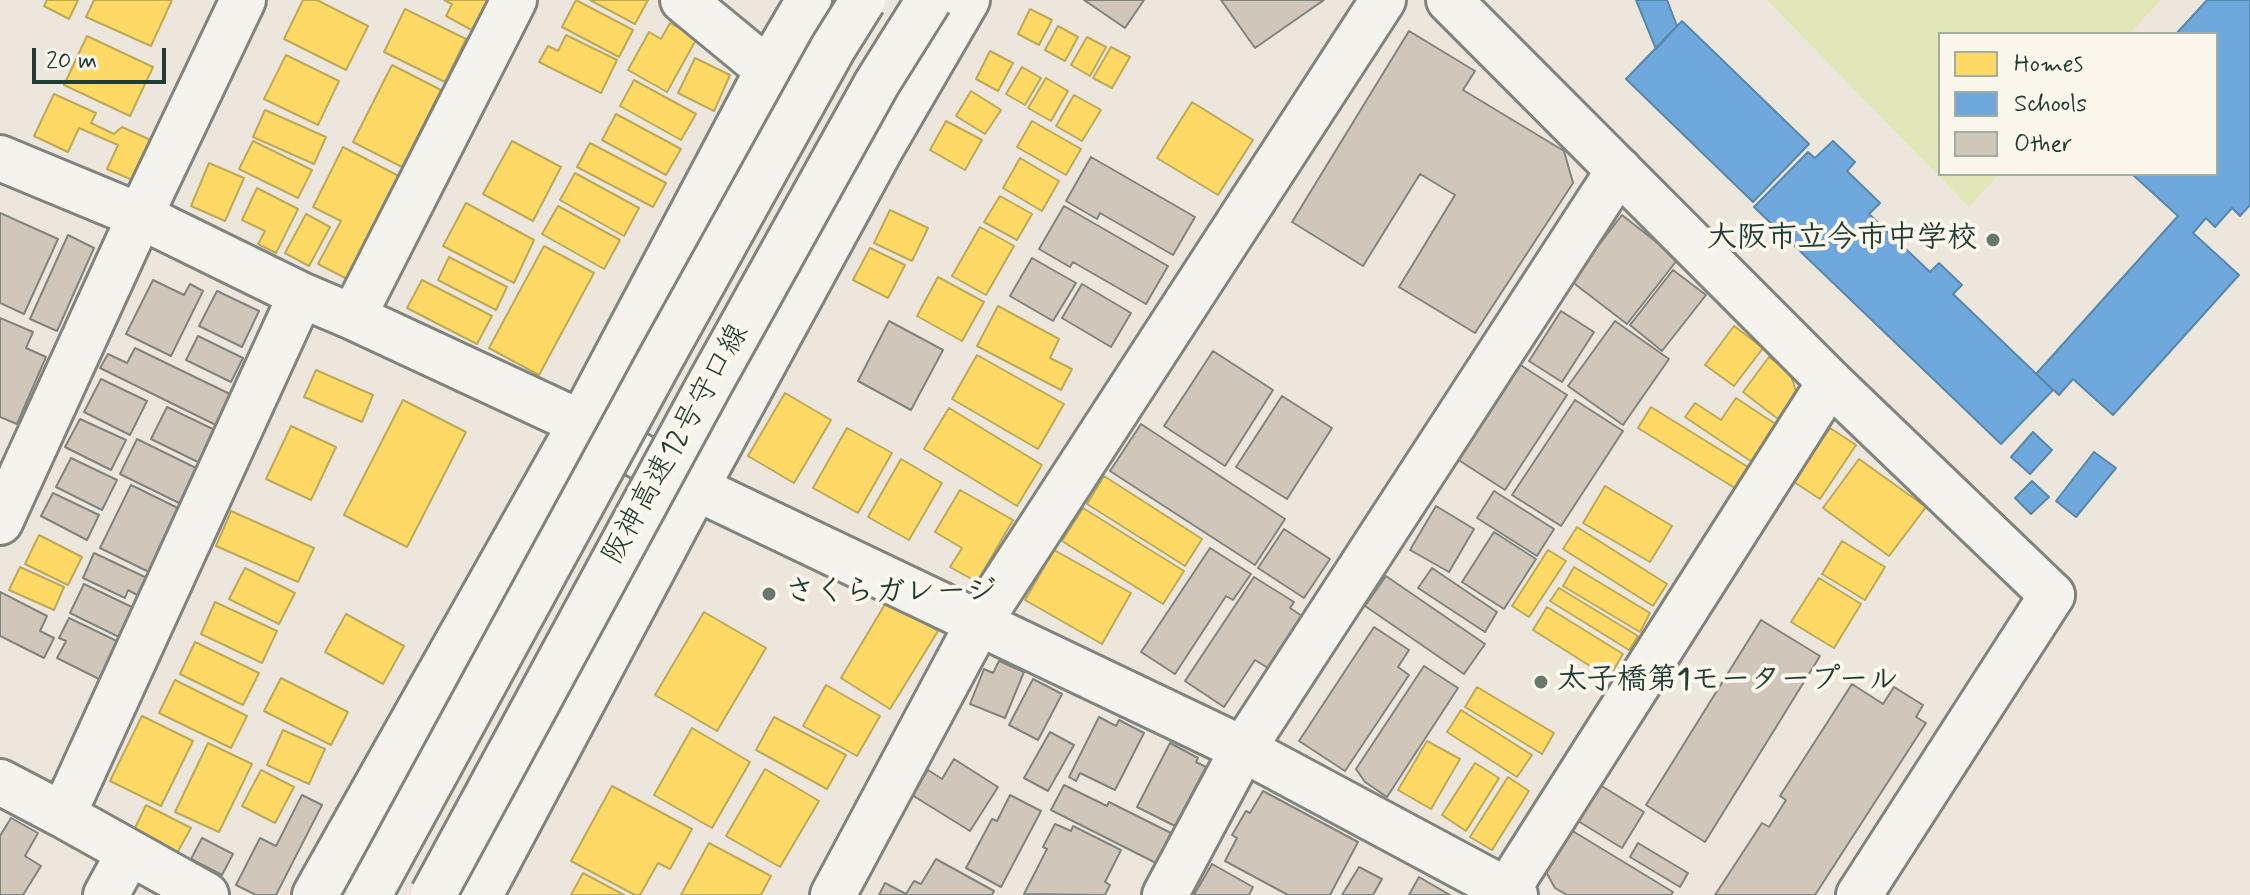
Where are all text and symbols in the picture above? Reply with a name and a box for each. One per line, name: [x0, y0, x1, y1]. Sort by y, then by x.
scale bar: [36, 32, 170, 82]
legend: [1938, 32, 2218, 176]
text: 20 m: [46, 46, 97, 77]
text: Homes: [2014, 49, 2083, 80]
text: Schools: [2014, 89, 2087, 120]
text: Other: [2014, 129, 2072, 160]
place label: 大阪市立今市中学校: [1707, 222, 1977, 258]
marker: 大阪市立今市中学校: [1984, 231, 2002, 249]
street label: 阪神高速12号守口線: [596, 319, 758, 571]
place label: さくらガレージ: [785, 576, 996, 612]
marker: さくらガレージ: [760, 585, 778, 603]
place label: 太子橋第1モータープール: [1557, 664, 1899, 700]
marker: 太子橋第1モータープール: [1532, 673, 1550, 691]

